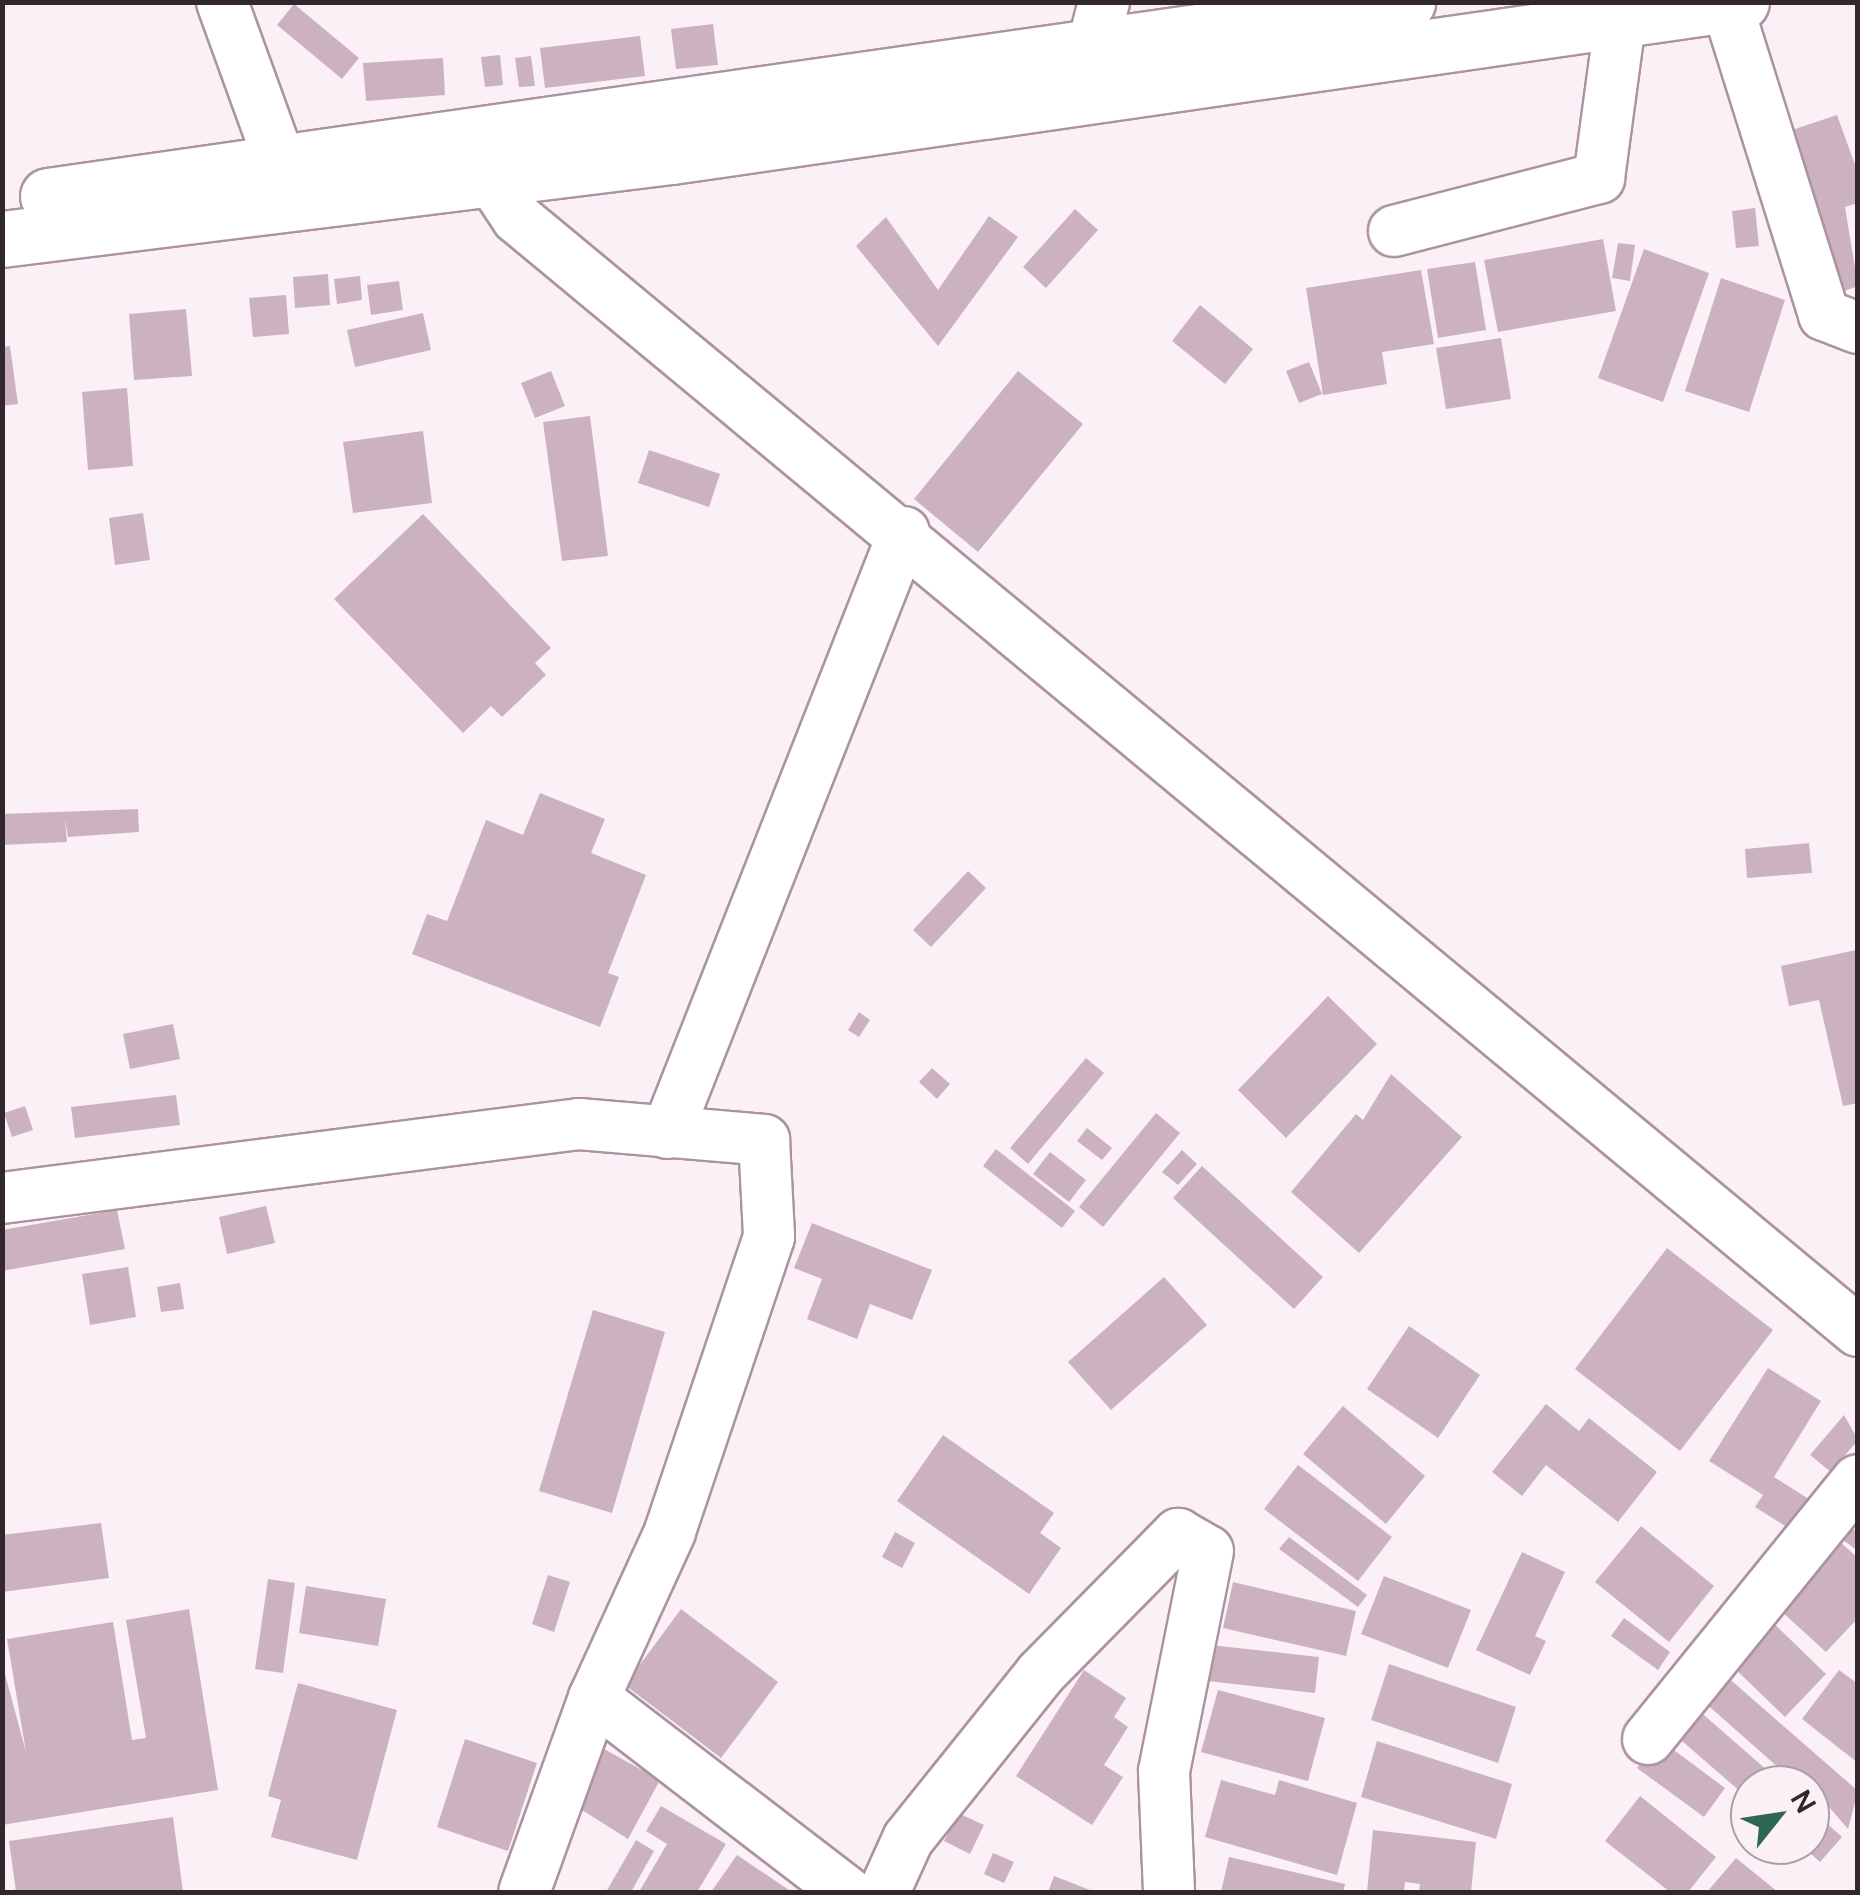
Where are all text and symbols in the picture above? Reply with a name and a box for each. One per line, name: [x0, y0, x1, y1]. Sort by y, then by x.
north arrow: [1730, 1765, 1830, 1865]
text: N: [1783, 1783, 1826, 1819]

